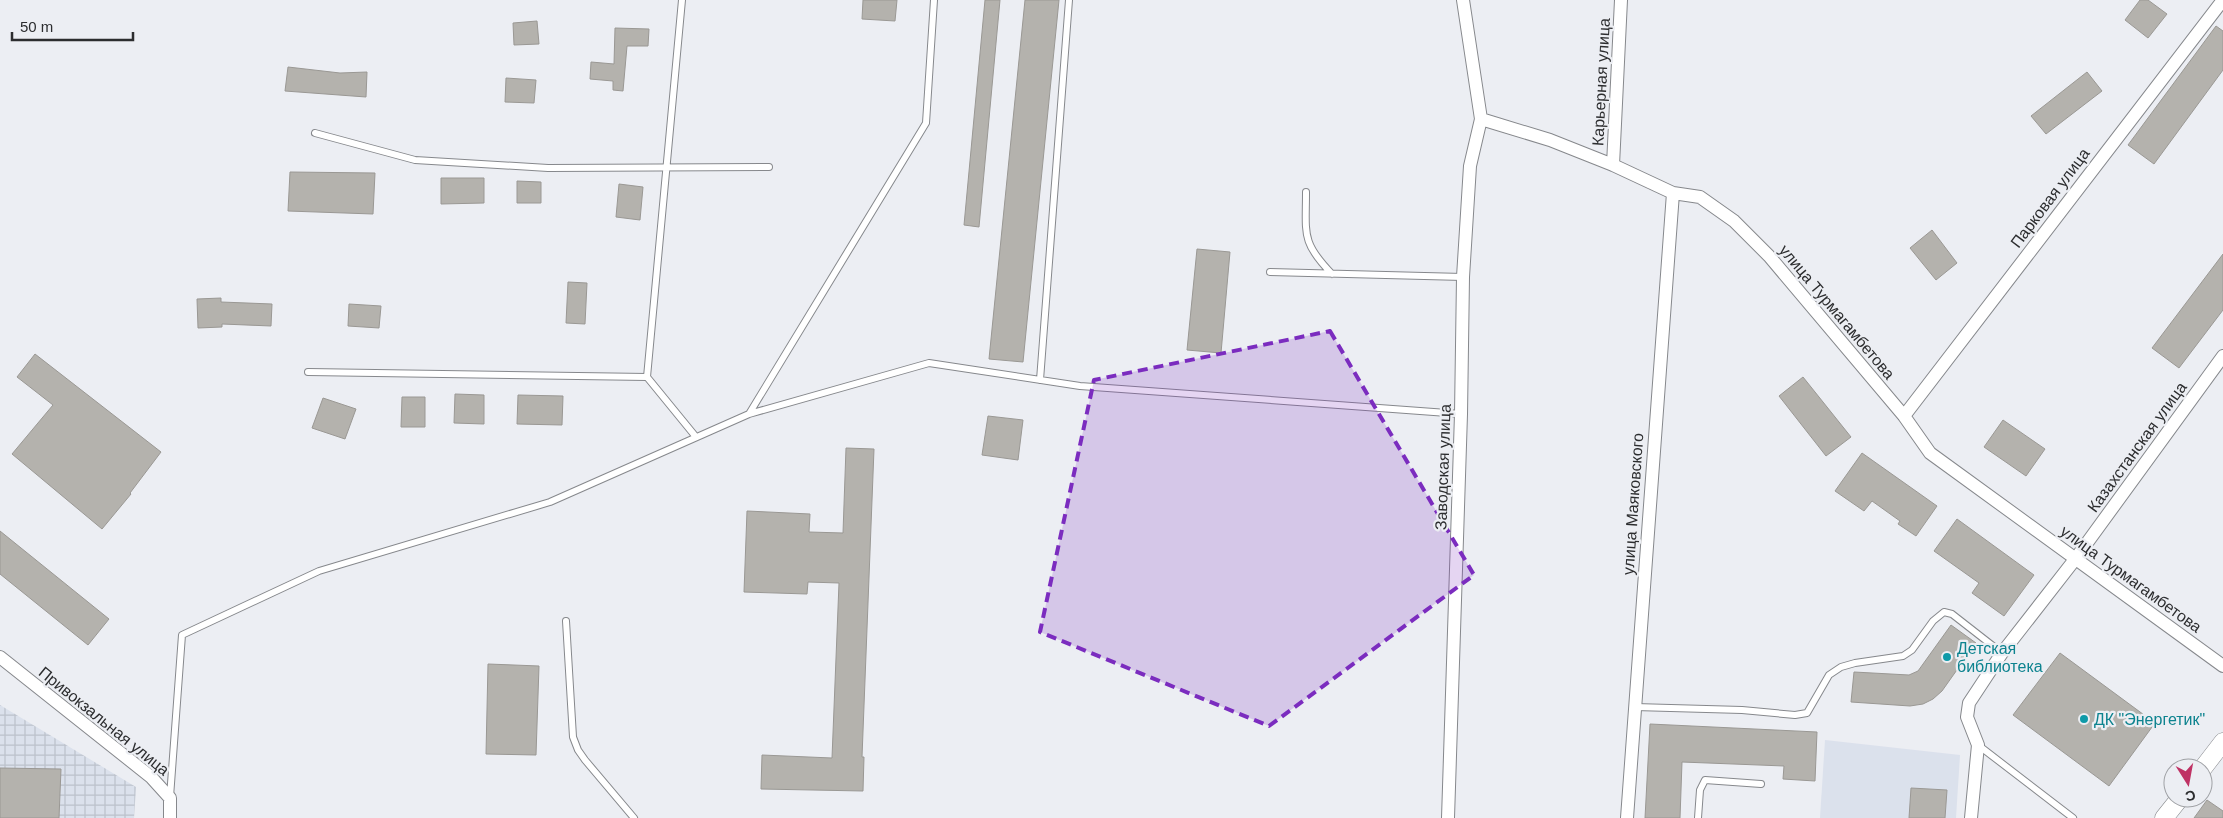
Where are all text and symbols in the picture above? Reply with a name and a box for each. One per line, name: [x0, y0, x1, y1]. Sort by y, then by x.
scale bar: [12, 10, 134, 42]
text: 50 m: [20, 18, 53, 35]
street label: Карьерная улица: [1589, 18, 1613, 146]
street label: Парковая улица: [2007, 145, 2093, 251]
street label: улица Турмагамбетова: [1776, 242, 1898, 383]
street label: Казахстанская улица: [2084, 379, 2190, 515]
street label: Заводская улица: [1432, 404, 1454, 530]
street label: улица Маяковского: [1620, 432, 1646, 576]
street label: улица Турмагамбетова: [2057, 522, 2205, 636]
place label: Детская библиотека: [1957, 640, 2043, 675]
marker: Детская библиотека: [1941, 651, 1953, 663]
street label: Привокзальная улица: [36, 663, 173, 779]
place label: ДК "Энергетик": [2094, 711, 2205, 728]
marker: ДК "Энергетик": [2078, 713, 2090, 725]
north arrow: [2163, 758, 2213, 808]
text: С: [2184, 787, 2197, 805]

